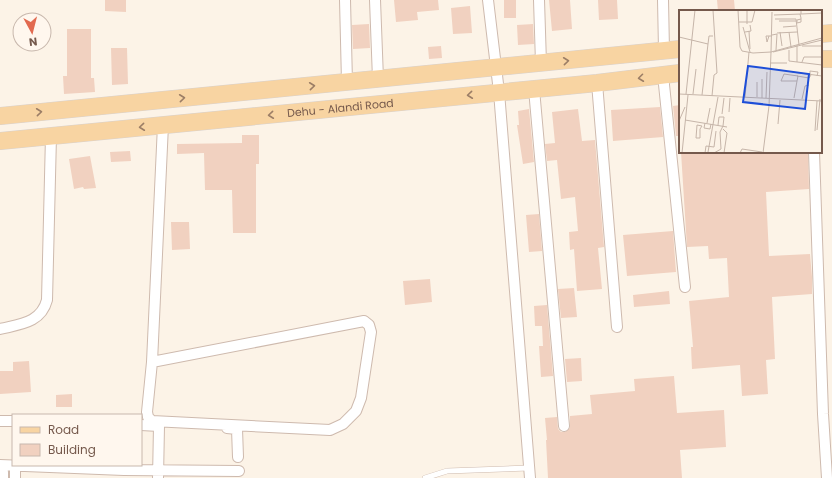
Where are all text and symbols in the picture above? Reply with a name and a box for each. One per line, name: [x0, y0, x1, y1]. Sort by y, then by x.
inset map: [679, 10, 822, 153]
north arrow: [12, 12, 52, 52]
text: N: [28, 33, 38, 50]
one-way arrow: [563, 56, 569, 65]
one-way arrow: [638, 73, 644, 82]
one-way arrow: [308, 81, 315, 90]
one-way arrow: [467, 90, 473, 99]
one-way arrow: [179, 94, 185, 103]
street label: Dehu - Alandi Road: [286, 95, 394, 121]
one-way arrow: [36, 108, 42, 117]
one-way arrow: [268, 110, 274, 119]
one-way arrow: [139, 123, 145, 132]
legend: [12, 414, 142, 466]
text: Road: [48, 421, 79, 438]
text: Building: [48, 441, 96, 458]

